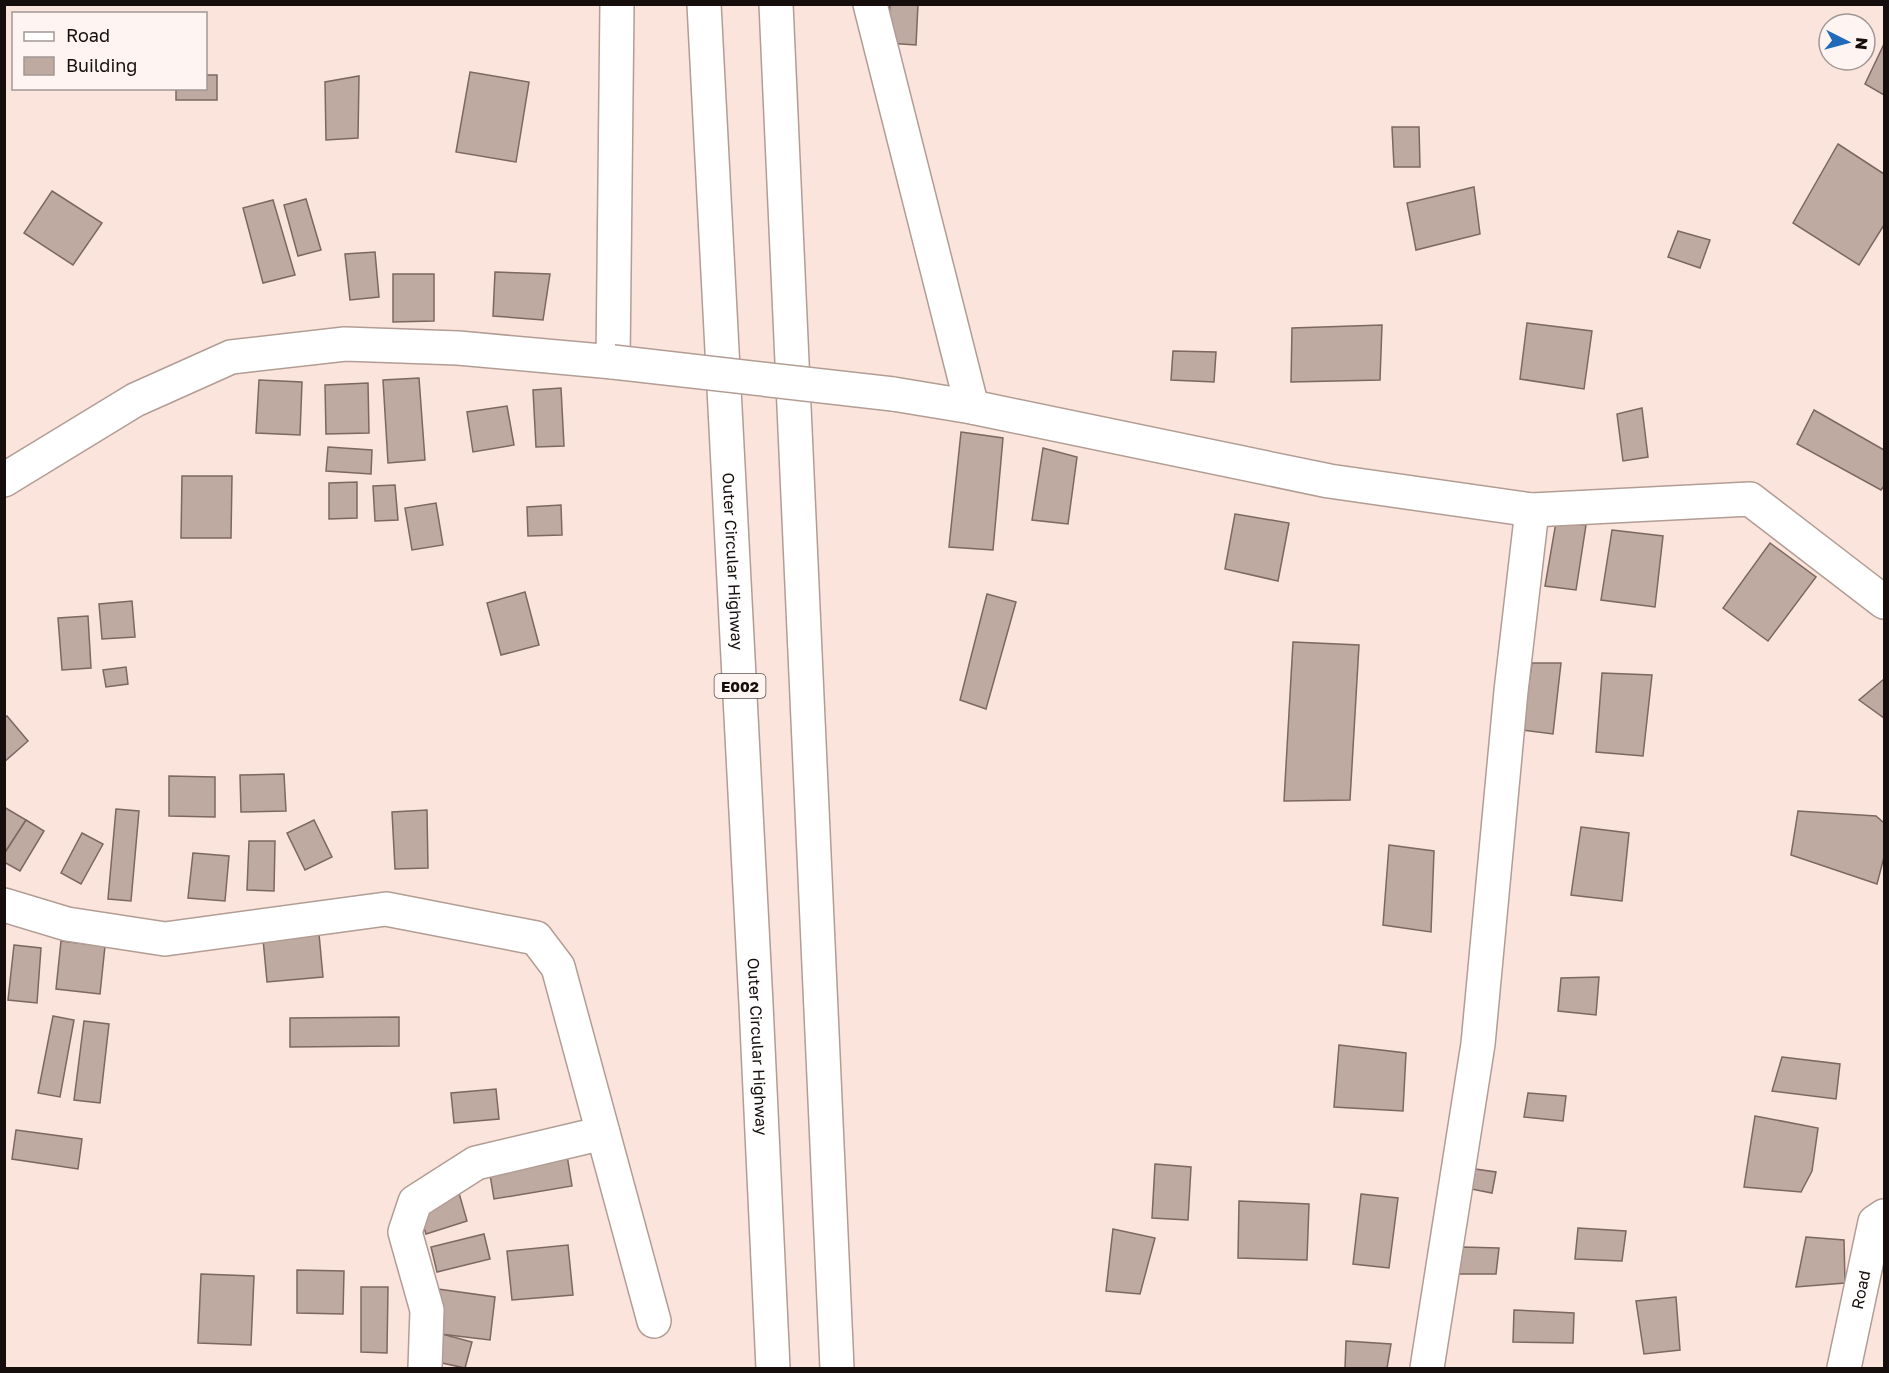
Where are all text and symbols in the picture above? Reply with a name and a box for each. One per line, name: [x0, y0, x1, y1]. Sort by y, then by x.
legend: [12, 12, 207, 90]
north arrow: [1817, 12, 1877, 72]
text: Road: [66, 24, 110, 46]
text: N: [1851, 36, 1872, 51]
text: Building: [66, 54, 137, 76]
street label: Outer Circular Highway: [718, 472, 748, 651]
road number: E002: [714, 674, 766, 698]
street label: Outer Circular Highway: [744, 957, 772, 1136]
street label: Road: [1847, 1268, 1874, 1311]

